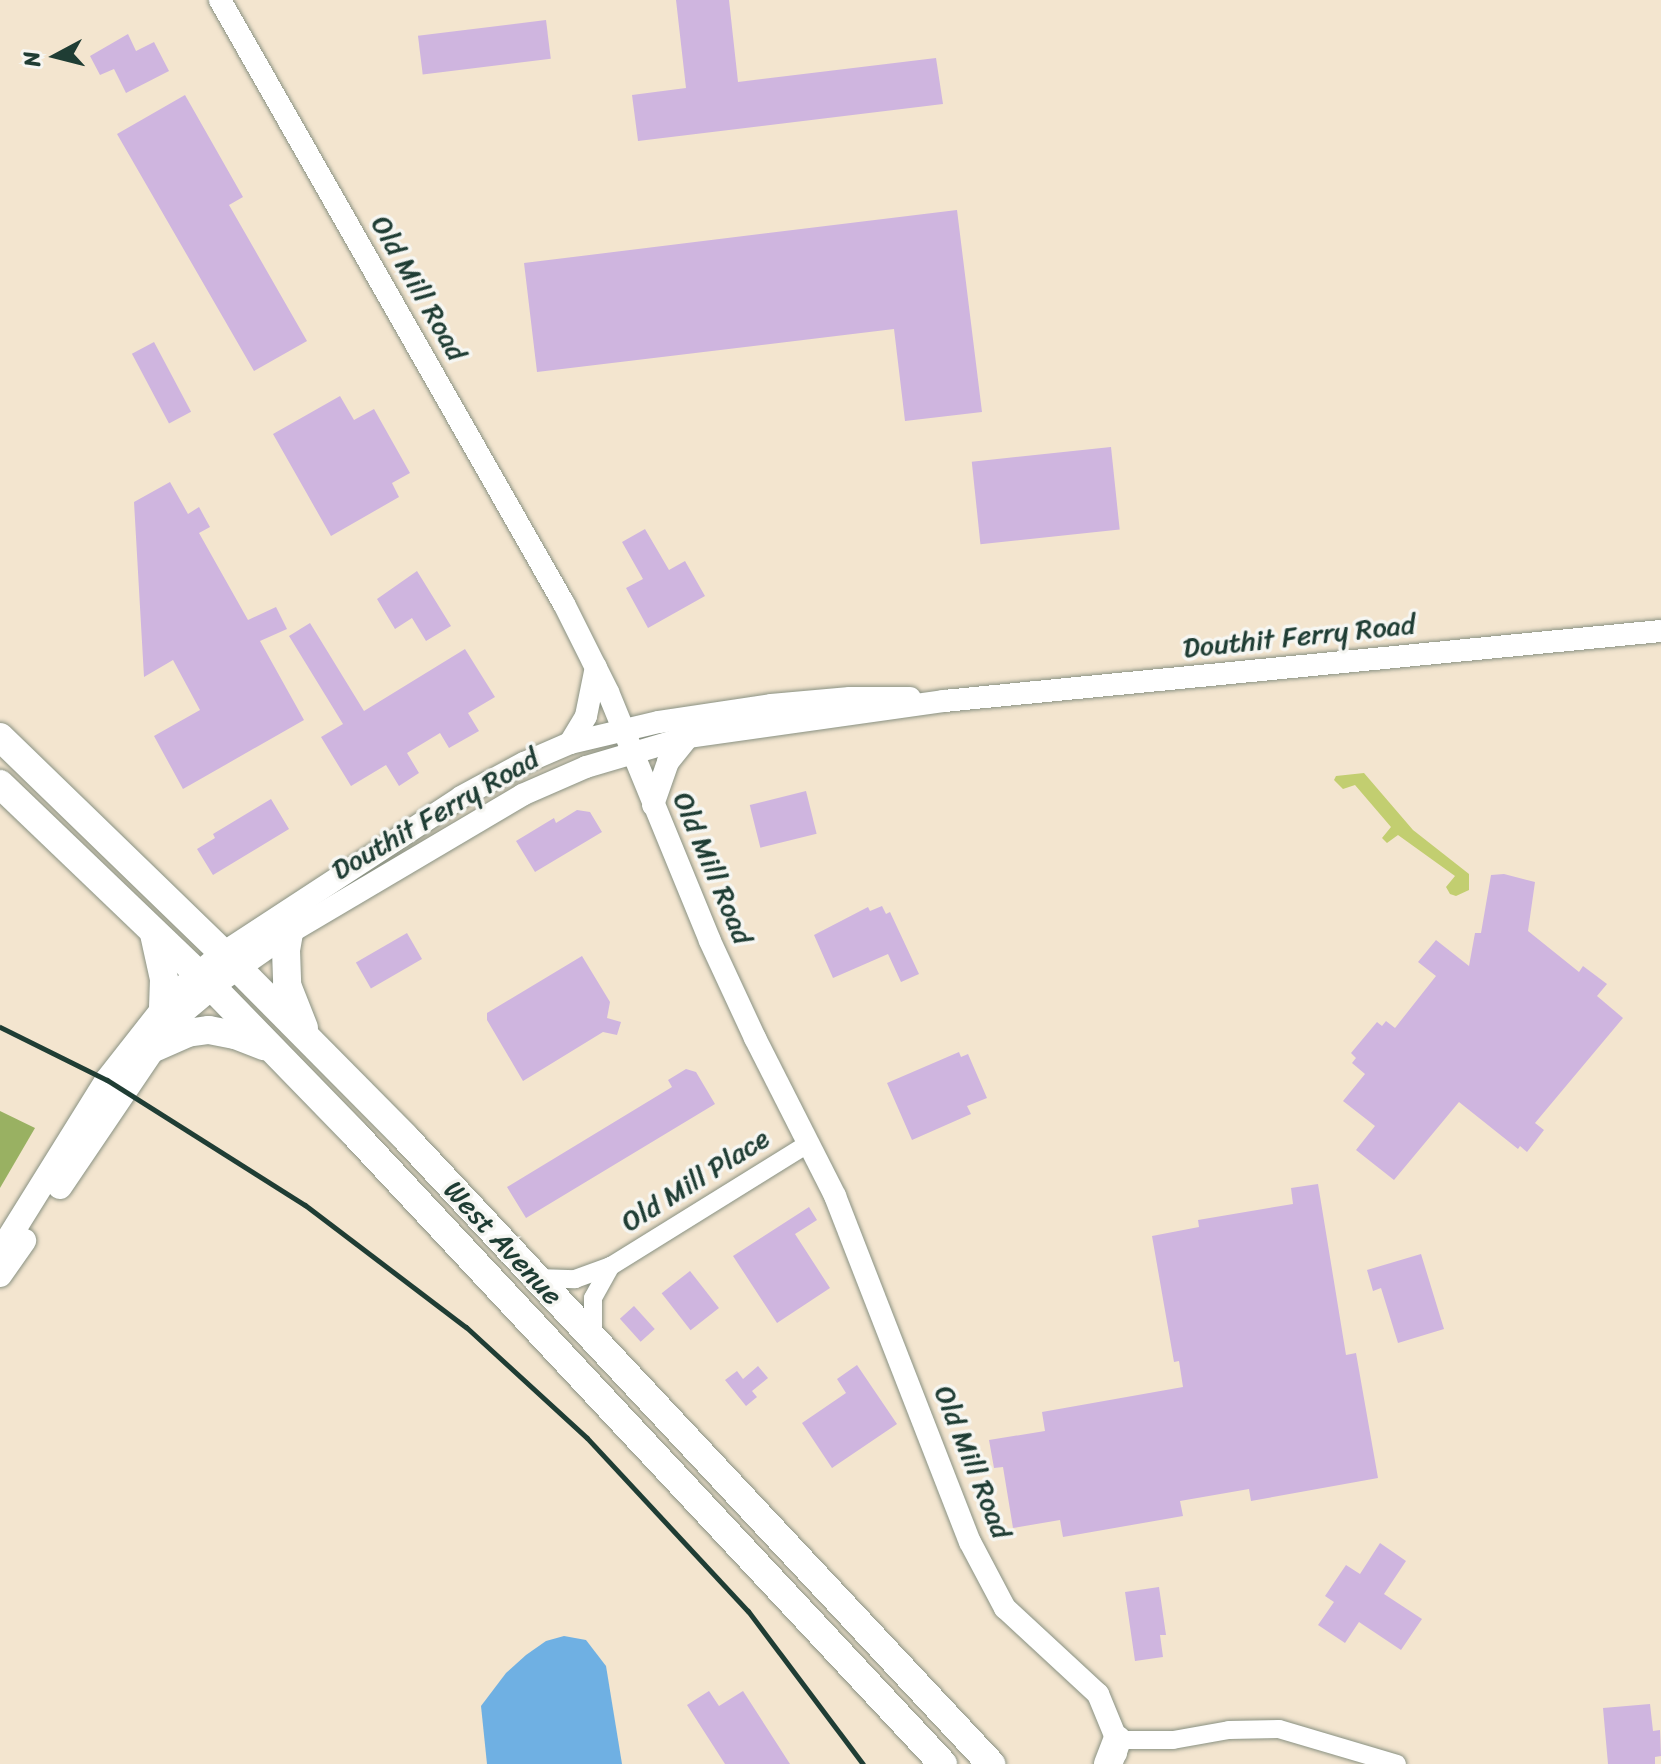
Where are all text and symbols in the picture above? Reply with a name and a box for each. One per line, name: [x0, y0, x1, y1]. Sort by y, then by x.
north arrow: [16, 16, 96, 96]
text: N: [11, 49, 52, 69]
street label: Old Mill Road: [364, 209, 474, 367]
street label: Douthit Ferry Road: [1181, 607, 1417, 665]
street label: Douthit Ferry Road: [326, 741, 544, 887]
street label: Old Mill Road: [666, 787, 760, 949]
street label: Old Mill Place: [614, 1121, 776, 1239]
street label: West Avenue: [437, 1174, 569, 1312]
street label: Old Mill Road: [927, 1381, 1019, 1543]

